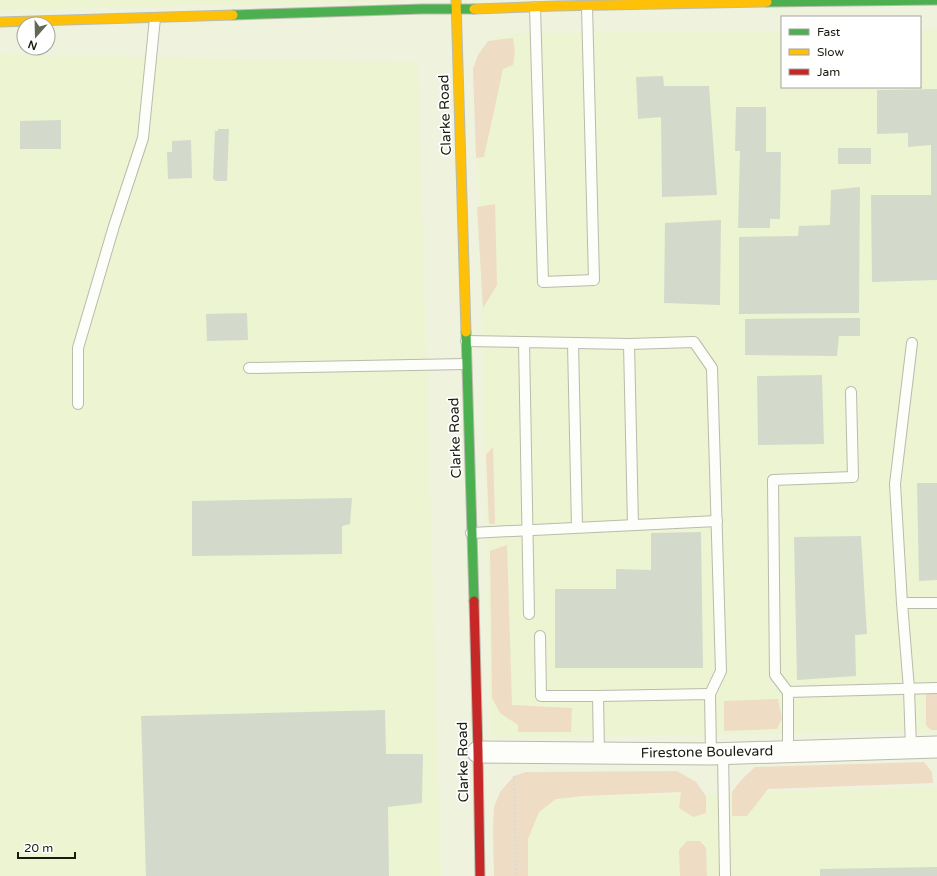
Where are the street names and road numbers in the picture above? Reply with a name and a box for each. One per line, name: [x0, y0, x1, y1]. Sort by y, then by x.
street label: Clarke Road: [435, 74, 455, 156]
street label: Clarke Road: [445, 397, 465, 479]
street label: Clarke Road: [454, 722, 472, 802]
street label: Firestone Boulevard: [641, 742, 773, 762]

